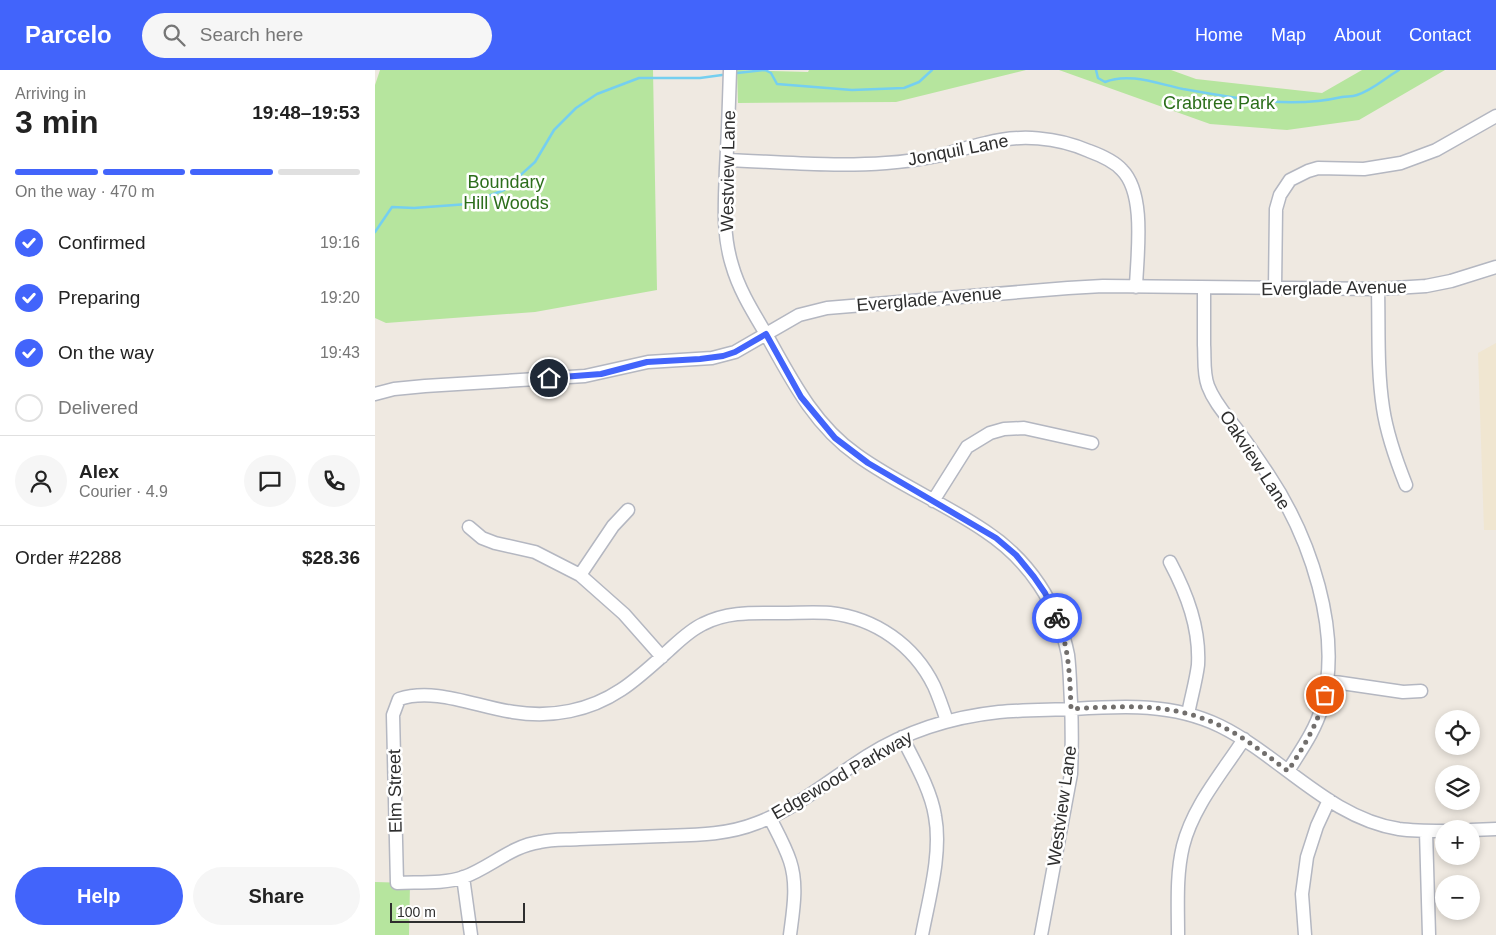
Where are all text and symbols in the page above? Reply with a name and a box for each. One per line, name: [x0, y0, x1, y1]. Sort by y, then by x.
search box: [142, 13, 492, 58]
text: Parcelo: [25, 21, 112, 48]
icon: search: [160, 21, 188, 49]
text: Search here: [200, 24, 303, 45]
text: Home: [1195, 25, 1243, 45]
text: Map: [1271, 25, 1306, 45]
text: About: [1334, 25, 1381, 45]
text: Contact: [1409, 25, 1471, 45]
text: Arriving in: [15, 85, 86, 102]
park label: Crabtree Park: [1163, 93, 1276, 113]
text: 19:48–19:53: [252, 102, 360, 123]
text: 3 min: [15, 104, 99, 140]
street label: Westview Lane: [717, 110, 739, 232]
street label: Jonquil Lane: [906, 130, 1010, 170]
park label: Boundary Hill Woods: [463, 172, 549, 213]
text: On the way · 470 m: [15, 183, 155, 200]
icon: check: [15, 229, 43, 257]
text: Confirmed: [58, 232, 146, 253]
text: 19:16: [320, 234, 360, 251]
street label: Everglade Avenue: [1261, 277, 1407, 299]
street label: Everglade Avenue: [856, 283, 1002, 315]
icon: check: [15, 284, 43, 312]
text: Preparing: [58, 287, 140, 308]
text: 19:20: [320, 289, 360, 306]
icon: check: [15, 339, 43, 367]
text: On the way: [58, 342, 154, 363]
text: 19:43: [320, 344, 360, 361]
pin: [528, 357, 570, 399]
icon: home: [535, 364, 563, 392]
text: Delivered: [58, 397, 138, 418]
street label: Oakview Lane: [1216, 407, 1294, 513]
button: person: [15, 455, 67, 507]
button: chat: [244, 455, 296, 507]
button: phone: [308, 455, 360, 507]
text: Alex: [79, 461, 119, 482]
text: Courier · 4.9: [79, 483, 168, 500]
text: Order #2288: [15, 547, 122, 568]
text: $28.36: [302, 547, 360, 568]
courier: [1032, 593, 1082, 643]
icon: bike: [1043, 604, 1071, 632]
pin: [1304, 674, 1346, 716]
icon: bag: [1311, 681, 1339, 709]
map controls: [1435, 710, 1480, 920]
button: locate: [1435, 710, 1480, 755]
street label: Edgewood Parkway: [768, 727, 916, 823]
street label: Westview Lane: [1044, 744, 1080, 868]
street label: Elm Street: [384, 749, 406, 833]
button: layers: [1435, 765, 1480, 810]
button: +: [1435, 820, 1480, 865]
button: Help: [15, 867, 183, 925]
button: Share: [193, 867, 360, 925]
button: −: [1435, 875, 1480, 920]
scale bar: [390, 900, 525, 923]
text: 100 m: [397, 904, 436, 920]

